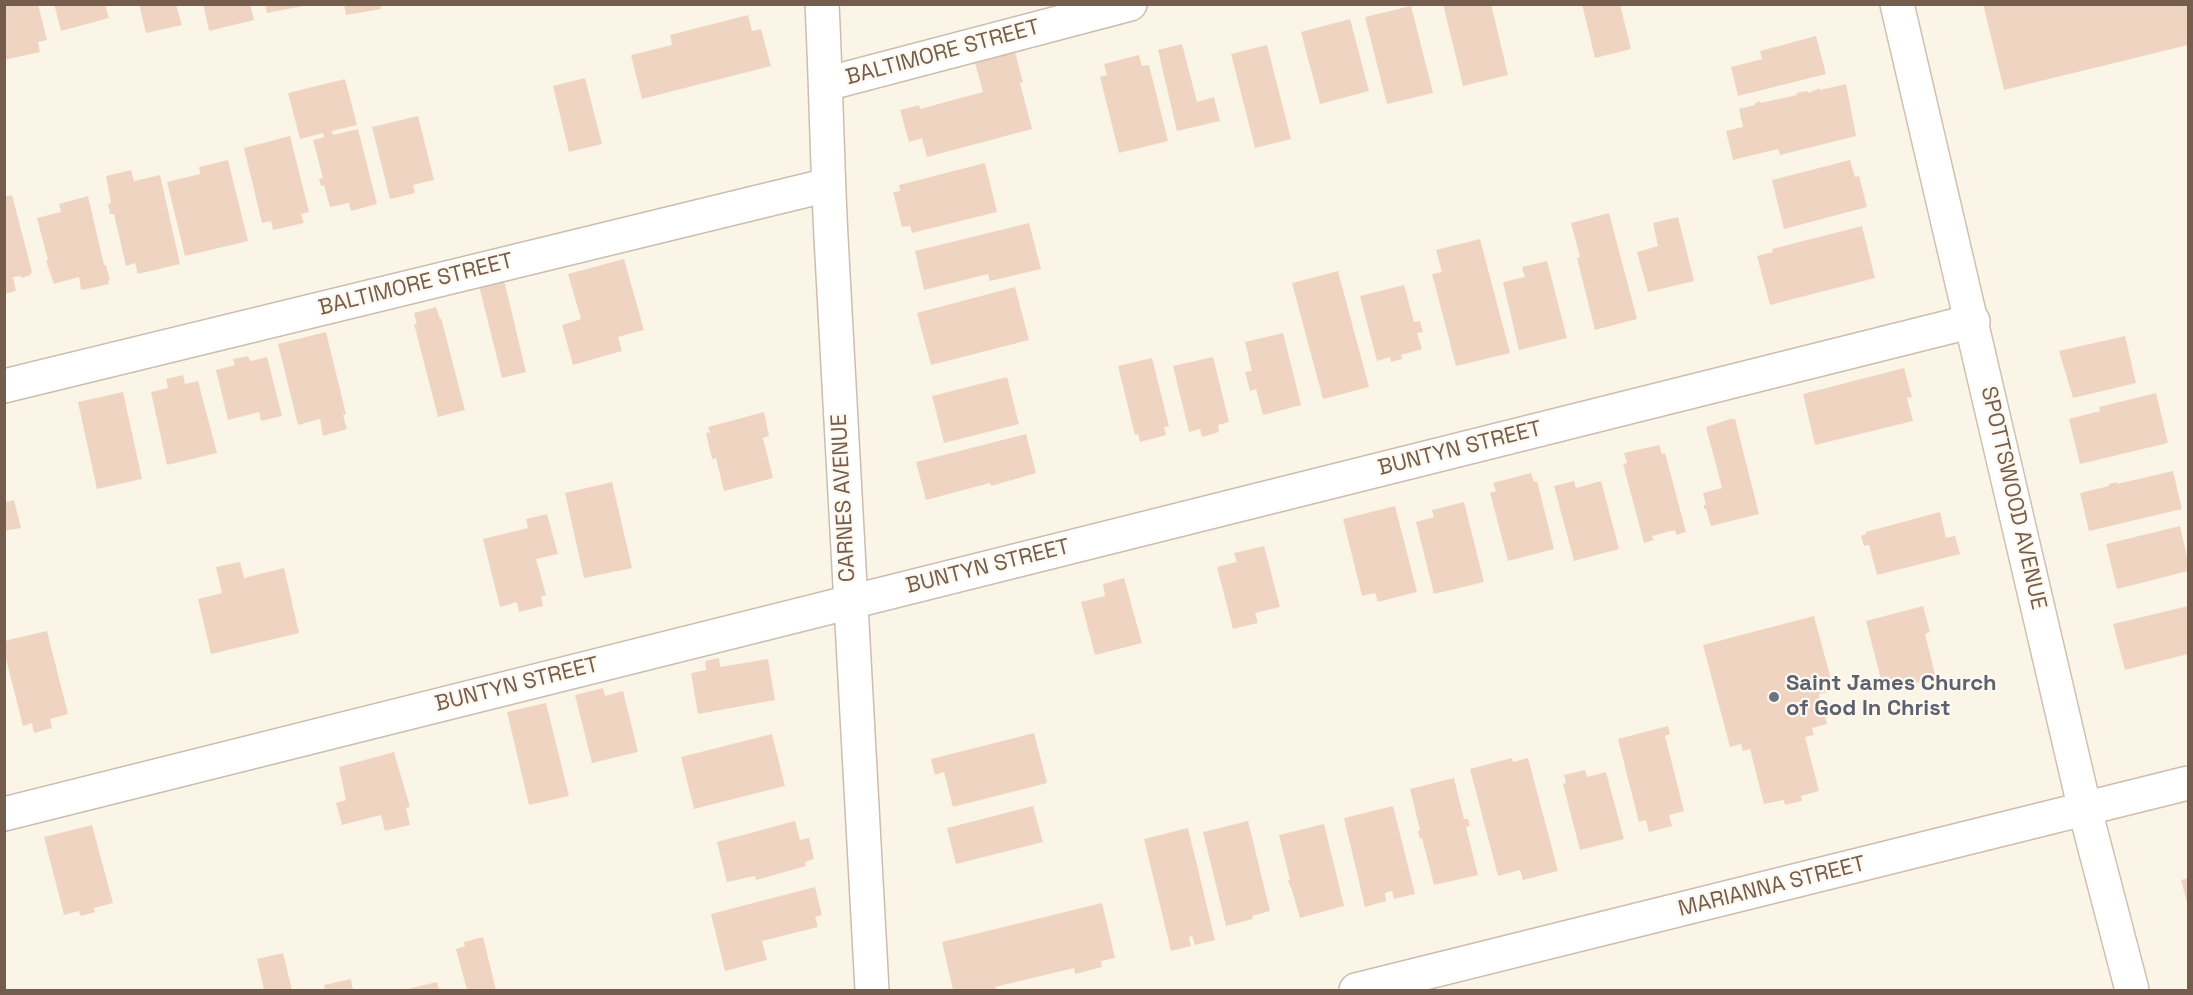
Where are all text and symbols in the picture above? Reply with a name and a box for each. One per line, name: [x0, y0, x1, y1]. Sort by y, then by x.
street label: BALTIMORE STREET: [843, 14, 1043, 92]
street label: BALTIMORE STREET: [316, 248, 516, 322]
street label: SPOTTSWOOD AVENUE: [1974, 384, 2052, 612]
street label: CARNES AVENUE: [826, 413, 862, 583]
street label: BUNTYN STREET: [1375, 416, 1545, 482]
street label: BUNTYN STREET: [903, 534, 1073, 600]
street label: BUNTYN STREET: [432, 652, 602, 718]
place label: Saint James Church of God In Christ: [1786, 671, 1997, 722]
marker: Saint James Church of God In Christ: [1767, 690, 1781, 704]
street label: MARIANNA STREET: [1676, 851, 1868, 923]

